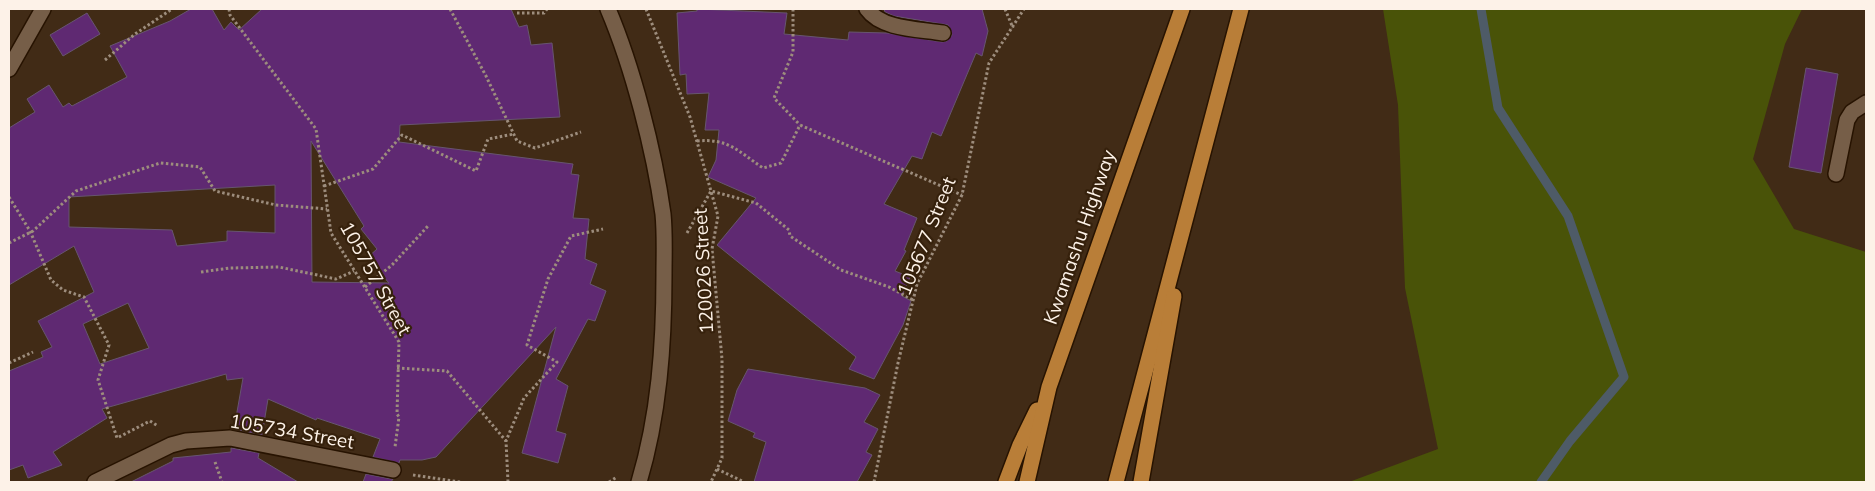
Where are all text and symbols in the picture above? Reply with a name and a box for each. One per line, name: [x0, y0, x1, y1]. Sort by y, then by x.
street label: Kwamashu Highway: [1038, 147, 1120, 327]
street label: 105677 Street: [891, 173, 961, 299]
street label: 120026 Street: [688, 207, 718, 334]
street label: 105757 Street: [335, 217, 417, 339]
street label: 105734 Street: [228, 408, 356, 454]

